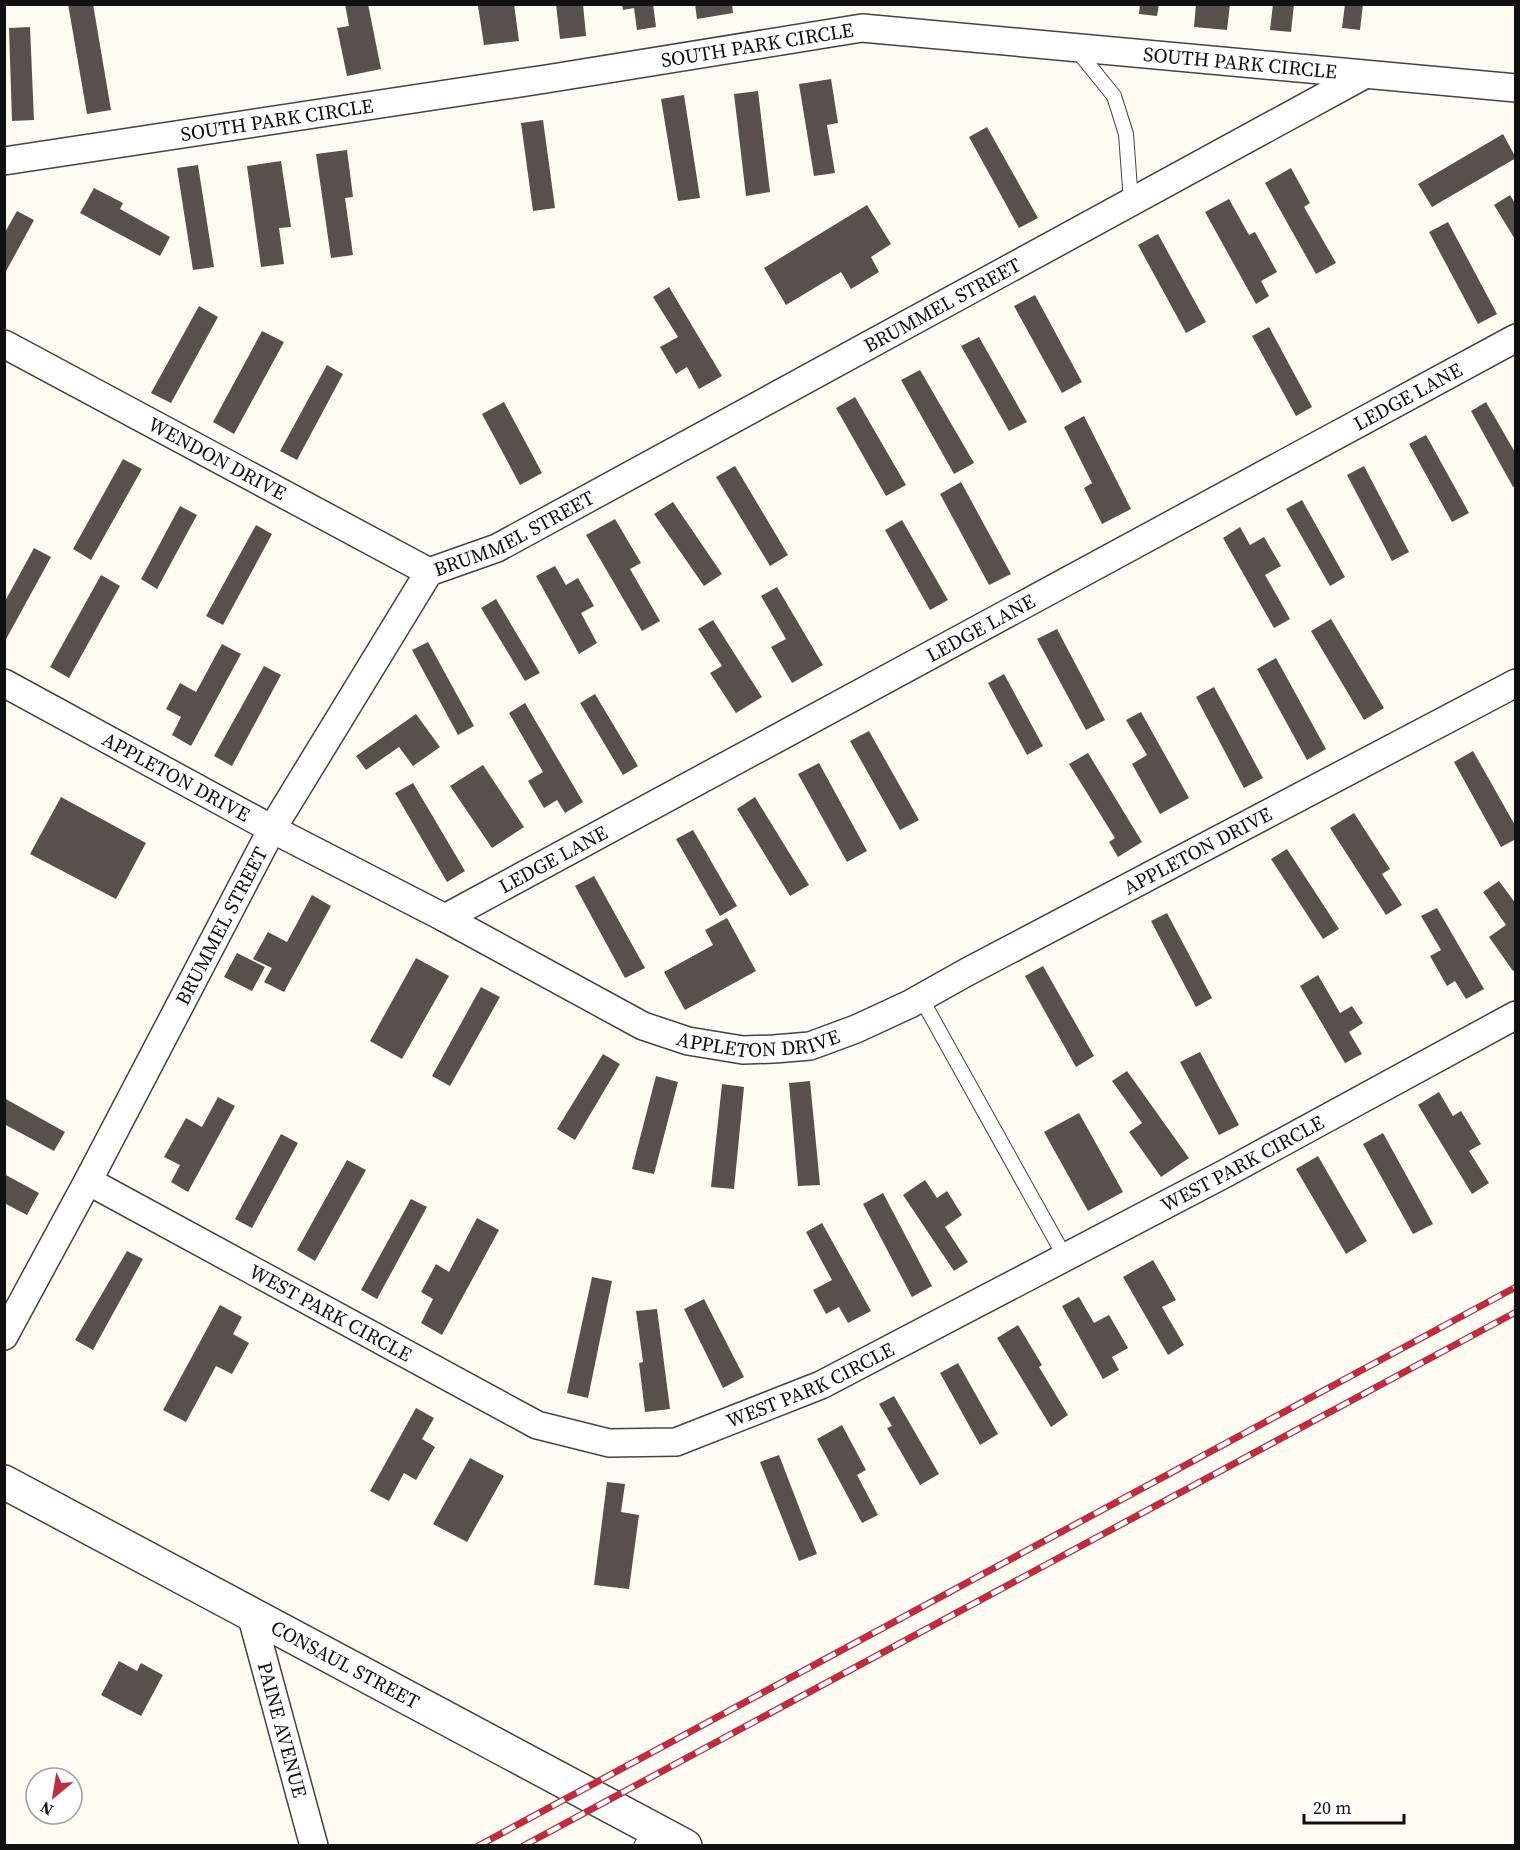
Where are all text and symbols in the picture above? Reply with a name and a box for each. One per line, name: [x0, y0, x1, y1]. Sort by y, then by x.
street label: SOUTH PARK CIRCLE: [659, 16, 855, 74]
street label: SOUTH PARK CIRCLE: [1142, 40, 1338, 86]
street label: SOUTH PARK CIRCLE: [179, 91, 375, 148]
street label: BRUMMEL STREET: [859, 251, 1026, 359]
street label: LEDGE LANE: [1349, 356, 1467, 437]
street label: WENDON DRIVE: [143, 410, 291, 507]
street label: BRUMMEL STREET: [430, 484, 599, 583]
street label: LEDGE LANE: [921, 587, 1040, 669]
street label: APPLETON DRIVE: [97, 725, 255, 828]
street label: APPLETON DRIVE: [1118, 800, 1277, 901]
street label: LEDGE LANE: [494, 819, 612, 900]
street label: BRUMMEL STREET: [168, 842, 274, 1010]
street label: APPLETON DRIVE: [673, 1022, 844, 1065]
street label: WEST PARK CIRCLE: [1156, 1108, 1329, 1219]
street label: WEST PARK CIRCLE: [244, 1257, 417, 1368]
street label: WEST PARK CIRCLE: [722, 1335, 899, 1435]
street label: CONSAUL STREET: [266, 1613, 425, 1716]
street label: PAINE AVENUE: [251, 1659, 314, 1801]
north arrow: [24, 1766, 84, 1826]
scale bar: [1304, 1787, 1404, 1825]
text: 20 m: [1313, 1795, 1351, 1820]
text: N: [36, 1796, 57, 1821]

